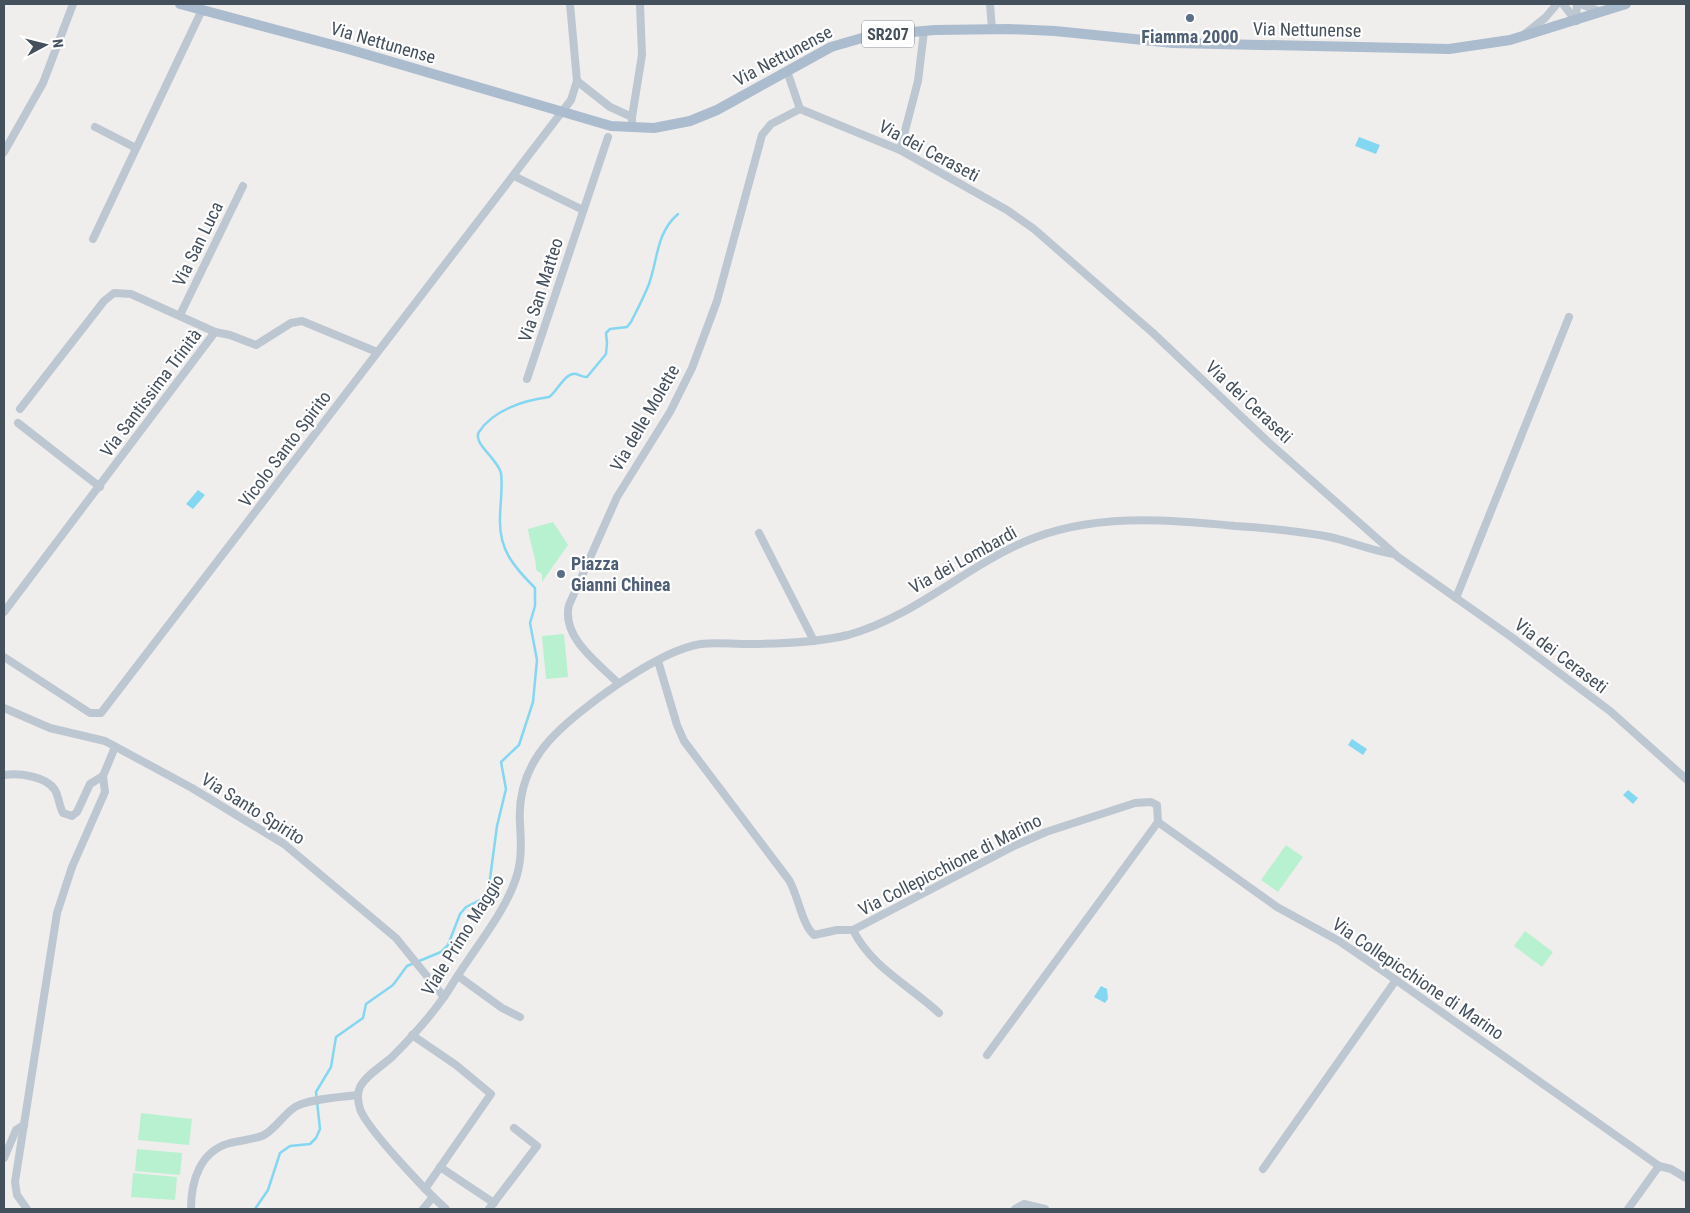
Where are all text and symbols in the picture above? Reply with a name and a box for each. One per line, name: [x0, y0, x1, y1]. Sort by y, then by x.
marker: Fiamma 2000: [1184, 12, 1196, 24]
street label: Via Nettunense: [328, 17, 438, 68]
street label: Via Nettunense: [1253, 18, 1361, 41]
north arrow: [20, 20, 70, 70]
road number: SR207: [862, 20, 914, 48]
street label: Via Nettunense: [730, 21, 836, 90]
place label: Fiamma 2000: [1141, 26, 1239, 47]
text: N: [49, 38, 66, 49]
street label: Via dei Ceraseti: [875, 115, 983, 186]
street label: Via San Luca: [168, 198, 227, 290]
street label: Via San Matteo: [514, 235, 567, 345]
street label: Via Santissima Trinità: [96, 325, 206, 461]
street label: Via dei Ceraseti: [1202, 356, 1297, 447]
street label: Via delle Molette: [606, 361, 684, 475]
street label: Vicolo Santo Spirito: [234, 386, 335, 511]
street label: Via dei Lombardi: [905, 521, 1020, 598]
place label: Piazza Gianni Chinea: [571, 553, 671, 595]
marker: Piazza Gianni Chinea: [555, 568, 567, 580]
street label: Via dei Ceraseti: [1511, 614, 1612, 697]
street label: Via Santo Spirito: [198, 768, 309, 849]
street label: Via Collepicchione di Marino: [855, 809, 1045, 920]
street label: Viale Primo Maggio: [417, 870, 508, 999]
street label: Via Collepicchione di Marino: [1328, 913, 1508, 1044]

